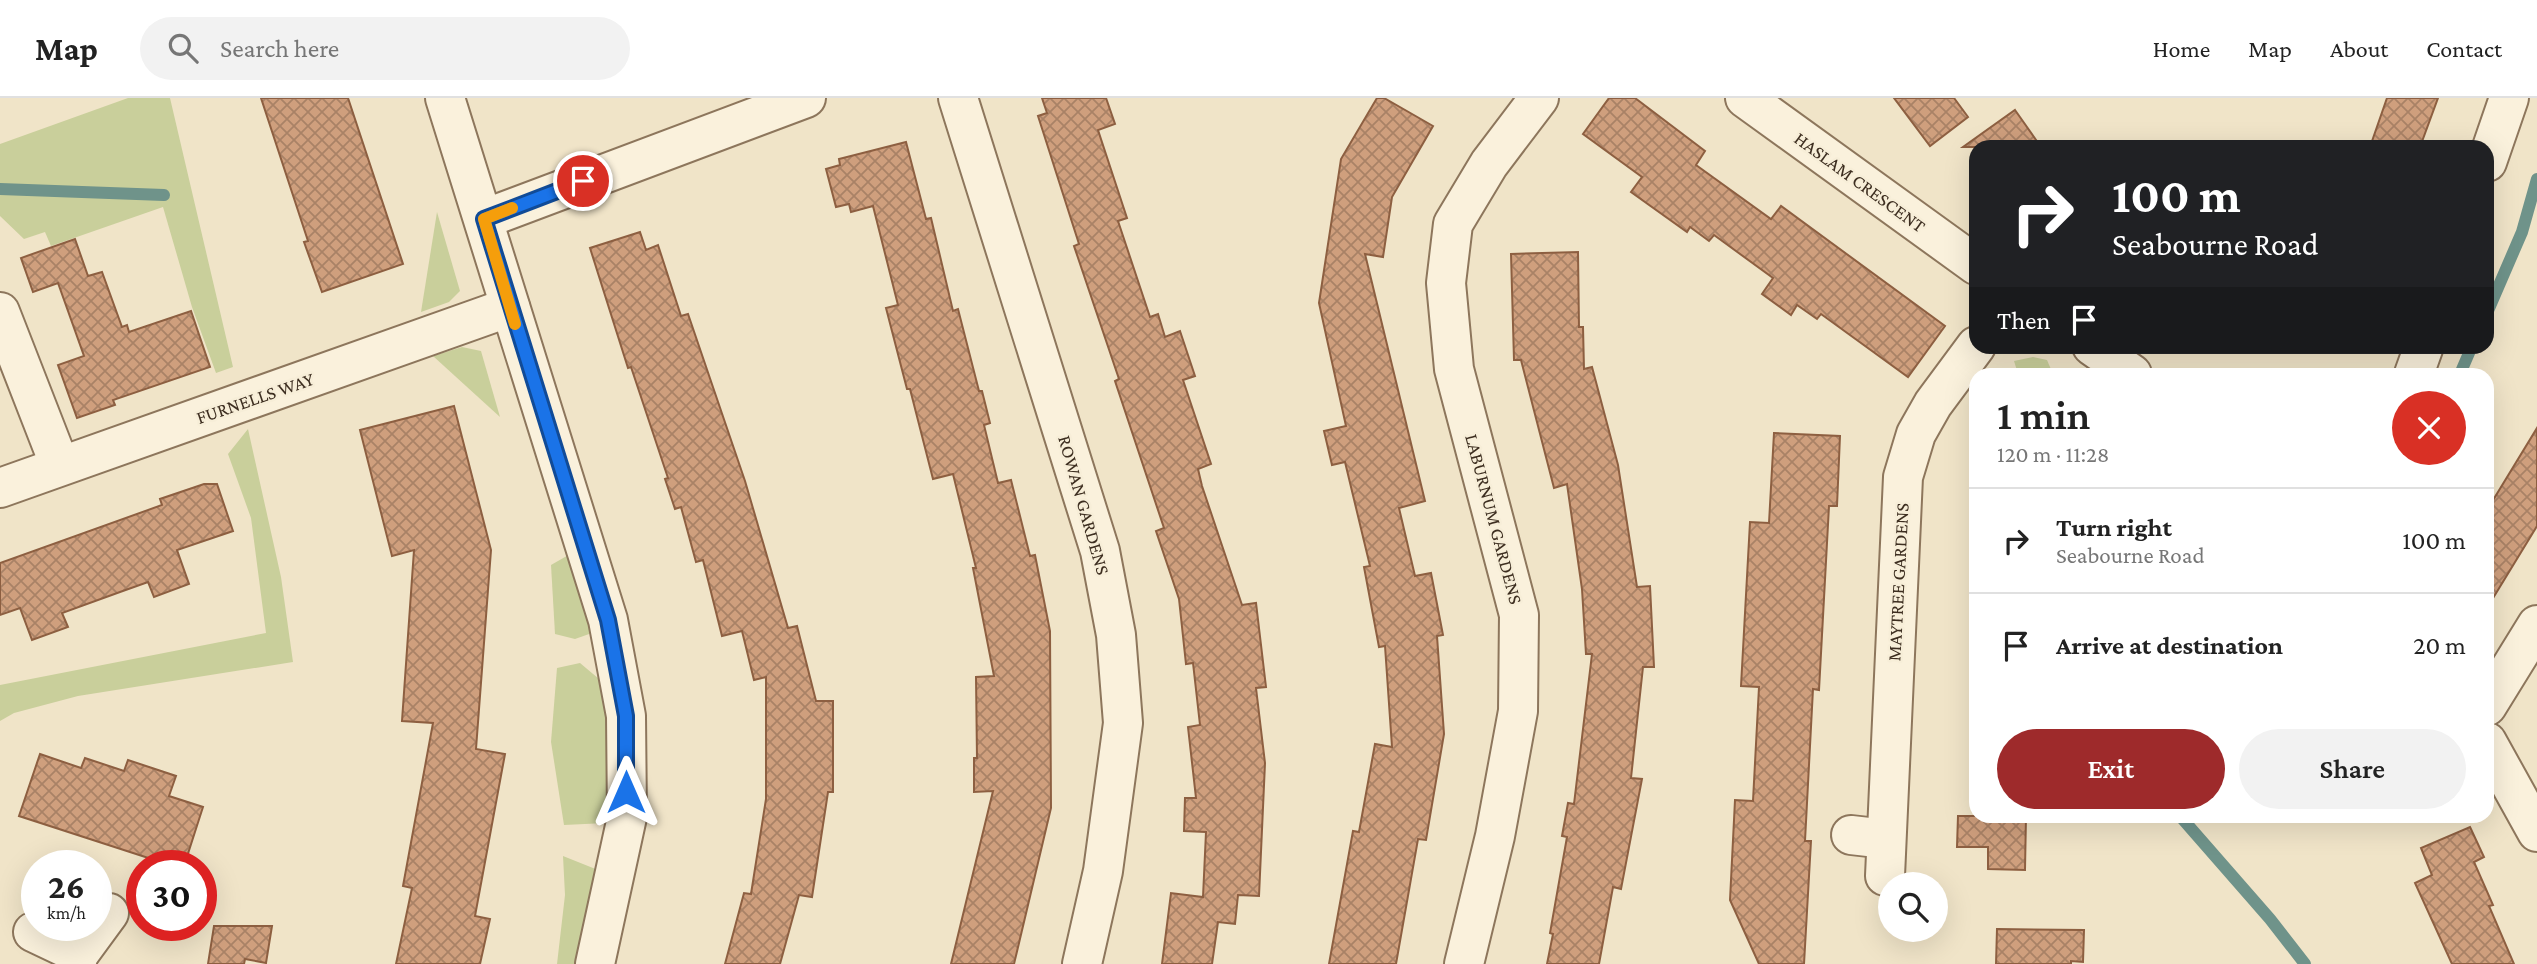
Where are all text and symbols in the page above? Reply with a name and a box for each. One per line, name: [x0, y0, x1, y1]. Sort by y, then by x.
search box: [140, 17, 630, 80]
icon: search: [164, 29, 202, 67]
text: Map: [35, 30, 98, 67]
text: Search here: [220, 34, 339, 63]
text: Home: [2153, 35, 2210, 62]
text: Map: [2248, 35, 2292, 62]
text: About: [2330, 35, 2388, 62]
text: Contact: [2426, 35, 2502, 62]
street label: HASLAM CRESCENT: [1790, 127, 1930, 237]
pin: [553, 151, 613, 211]
icon: arrive: [564, 162, 602, 200]
icon: right: [1997, 168, 2088, 259]
text: 100 m: [2112, 168, 2241, 223]
text: Seabourne Road: [2112, 226, 2319, 262]
icon: arrive: [2065, 301, 2103, 339]
text: Then: [1997, 306, 2051, 335]
street label: FURNELLS WAY: [193, 368, 318, 428]
text: 1 min: [1997, 391, 2090, 438]
button: close: [2392, 391, 2466, 465]
street label: LABURNUM GARDENS: [1461, 432, 1527, 607]
street label: ROWAN GARDENS: [1054, 433, 1114, 577]
text: 120 m · 11:28: [1997, 441, 2109, 467]
street label: MAYTREE GARDENS: [1883, 502, 1913, 662]
text: Turn right: [2056, 513, 2172, 542]
icon: right: [1997, 522, 2035, 560]
text: 100 m: [2402, 526, 2466, 555]
text: Seabourne Road: [2056, 542, 2205, 568]
icon: arrive: [1997, 627, 2035, 665]
text: Arrive at destination: [2056, 631, 2283, 660]
text: 20 m: [2413, 631, 2466, 660]
button: Exit: [1997, 729, 2225, 809]
button: Share: [2239, 729, 2466, 809]
position arrow: [589, 755, 663, 829]
speed limit sign: 30: [126, 850, 217, 941]
text: 26: [48, 867, 85, 906]
map controls: [1878, 872, 1948, 942]
button: search: [1878, 872, 1948, 942]
text: km/h: [47, 903, 86, 923]

